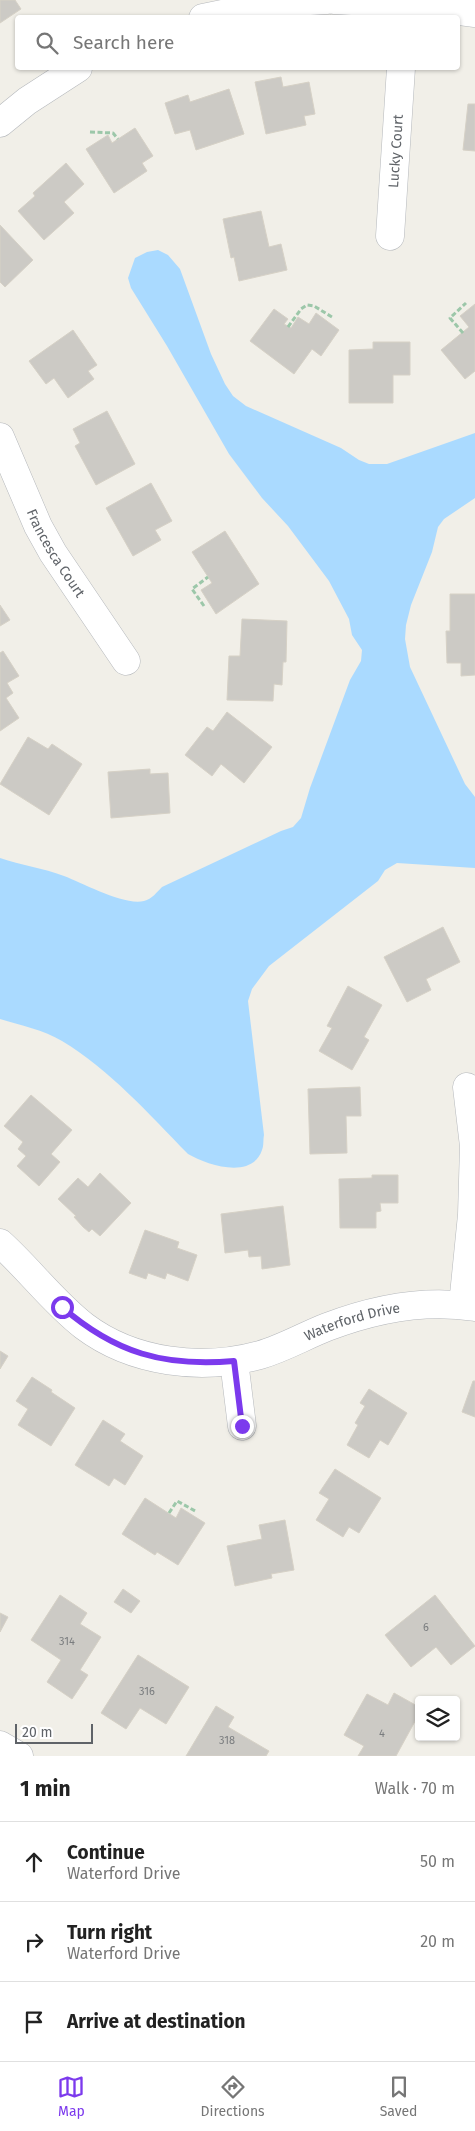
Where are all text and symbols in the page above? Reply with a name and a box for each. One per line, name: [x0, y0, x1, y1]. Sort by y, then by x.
search box: [15, 15, 460, 70]
icon: search: [33, 29, 61, 57]
text: Search here: [73, 31, 174, 54]
street label: Lucky Court: [385, 113, 407, 189]
street label: Francesca Court: [23, 506, 89, 601]
route start: [51, 1296, 74, 1319]
street label: Waterford Drive: [302, 1299, 401, 1345]
route end: [231, 1415, 254, 1438]
house number: 6: [423, 1621, 429, 1634]
house number: 314: [59, 1635, 75, 1648]
house number: 316: [139, 1685, 155, 1698]
map controls: [415, 1696, 460, 1741]
button: layers: [415, 1696, 460, 1741]
scale bar: [15, 1721, 92, 1744]
text: 20 m: [22, 1724, 52, 1741]
house number: 4: [379, 1727, 385, 1740]
house number: 318: [219, 1734, 235, 1747]
text: 1 min: [20, 1776, 71, 1802]
text: Walk · 70 m: [375, 1779, 455, 1798]
text: Continue: [67, 1841, 145, 1864]
icon: ahead: [20, 1848, 48, 1876]
text: 50 m: [420, 1852, 455, 1871]
text: Waterford Drive: [67, 1864, 180, 1883]
text: Turn right: [67, 1921, 152, 1944]
icon: right: [20, 1928, 48, 1956]
text: 20 m: [420, 1932, 455, 1951]
text: Waterford Drive: [67, 1944, 180, 1963]
icon: arrive: [20, 2008, 48, 2036]
text: Arrive at destination: [67, 2010, 246, 2033]
tab: Map: [57, 2073, 85, 2120]
tab: Directions: [200, 2073, 265, 2120]
tab: Saved: [380, 2073, 418, 2120]

